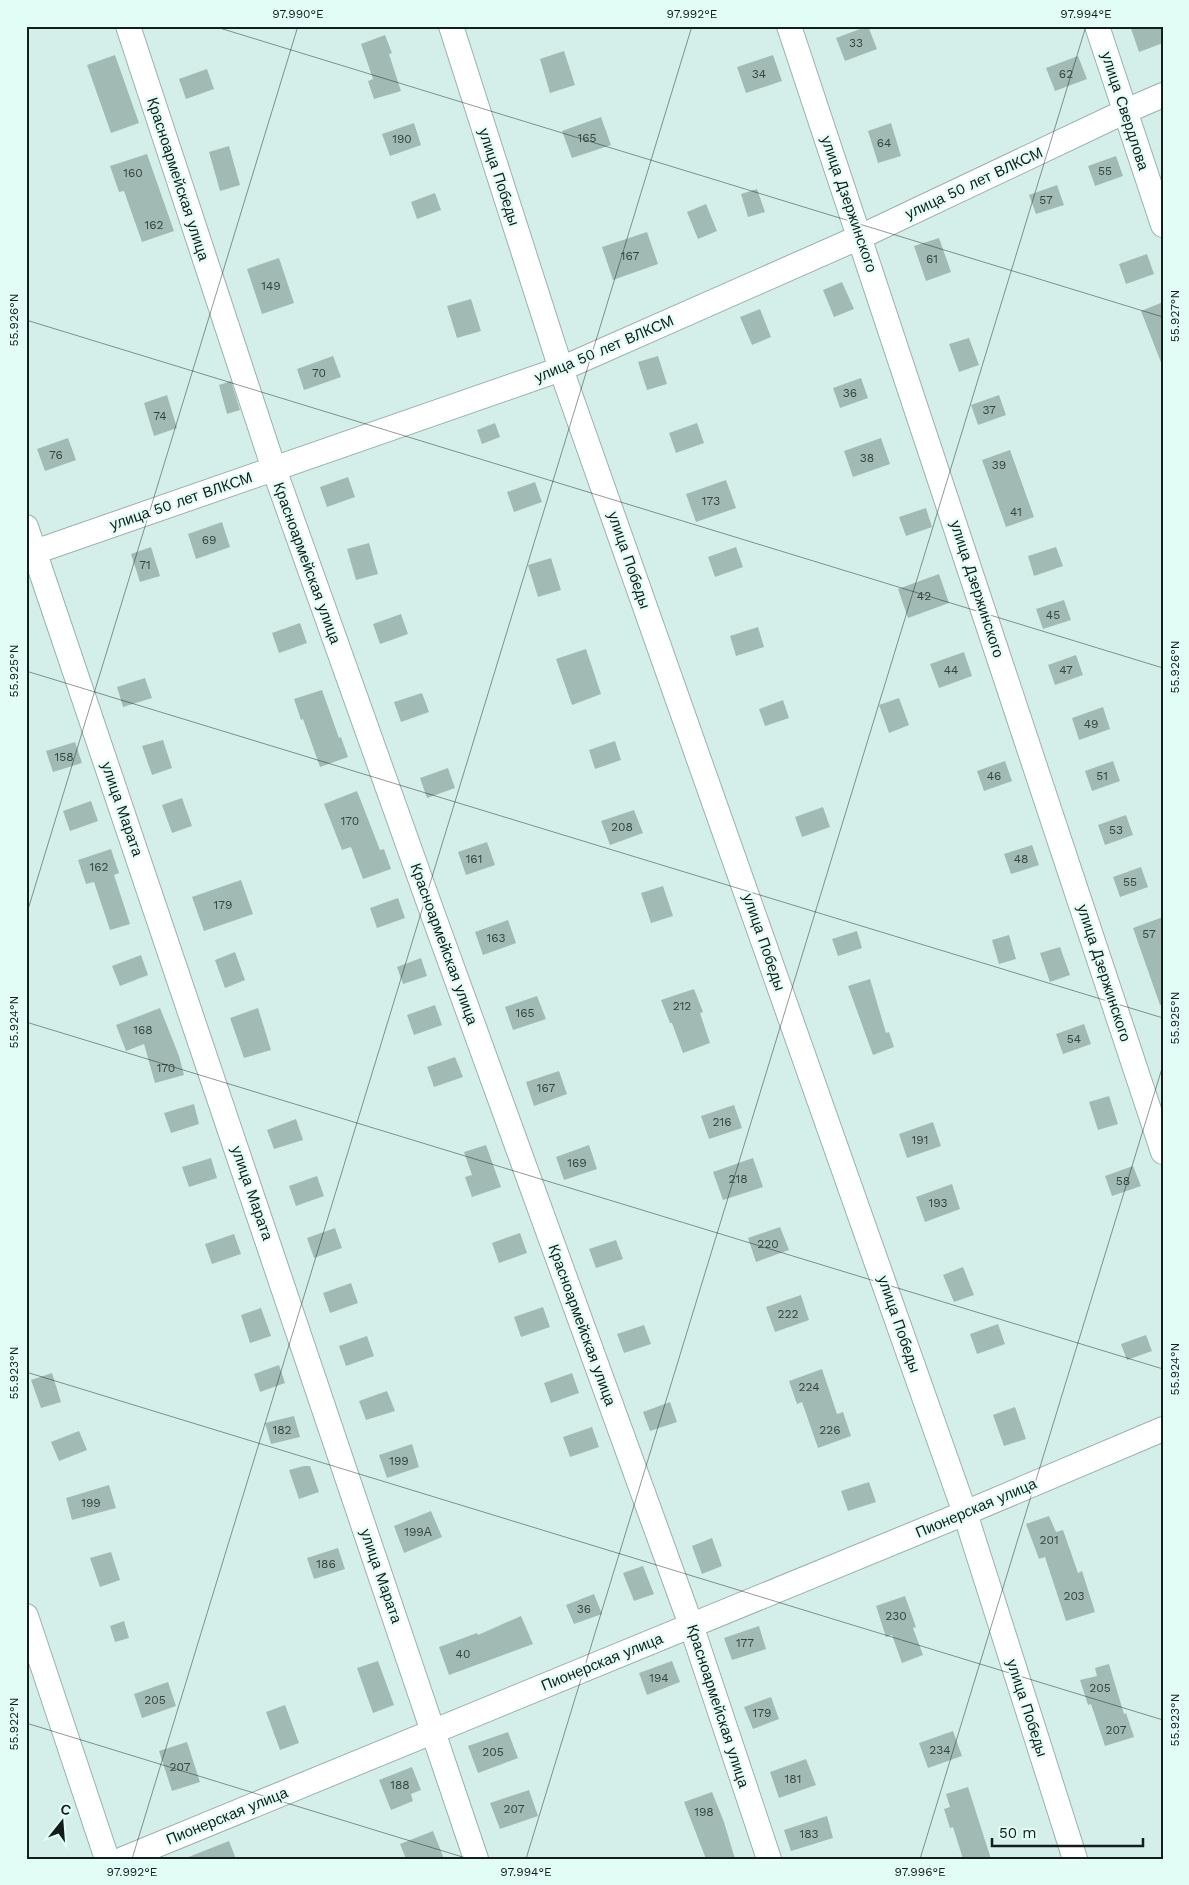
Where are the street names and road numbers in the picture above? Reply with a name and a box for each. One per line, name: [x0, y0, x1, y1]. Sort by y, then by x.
street label: улица Свердлова: [1097, 49, 1153, 173]
street label: Красноармейская улица: [143, 95, 213, 263]
street label: улица Победы: [475, 126, 523, 228]
street label: улица Дзержинского: [817, 133, 881, 275]
street label: улица 50 лет ВЛКСМ: [902, 143, 1046, 223]
street label: улица 50 лет ВЛКСМ: [532, 312, 676, 386]
street label: улица 50 лет ВЛКСМ: [107, 468, 255, 534]
street label: Красноармейская улица: [269, 480, 345, 647]
street label: улица Победы: [604, 509, 654, 611]
street label: улица Дзержинского: [946, 518, 1008, 660]
street label: улица Марата: [97, 759, 147, 859]
street label: Красноармейская улица: [406, 861, 482, 1028]
street label: улица Победы: [739, 891, 789, 993]
street label: улица Дзержинского: [1073, 902, 1135, 1044]
street label: улица Марата: [227, 1143, 277, 1243]
street label: Красноармейская улица: [544, 1242, 620, 1409]
street label: улица Победы: [874, 1273, 924, 1375]
street label: Пионерская улица: [913, 1474, 1040, 1542]
street label: улица Марата: [356, 1526, 406, 1626]
street label: Красноармейская улица: [683, 1622, 753, 1790]
street label: Пионерская улица: [539, 1629, 666, 1695]
street label: улица Победы: [1003, 1657, 1051, 1759]
street label: Пионерская улица: [164, 1783, 291, 1849]

